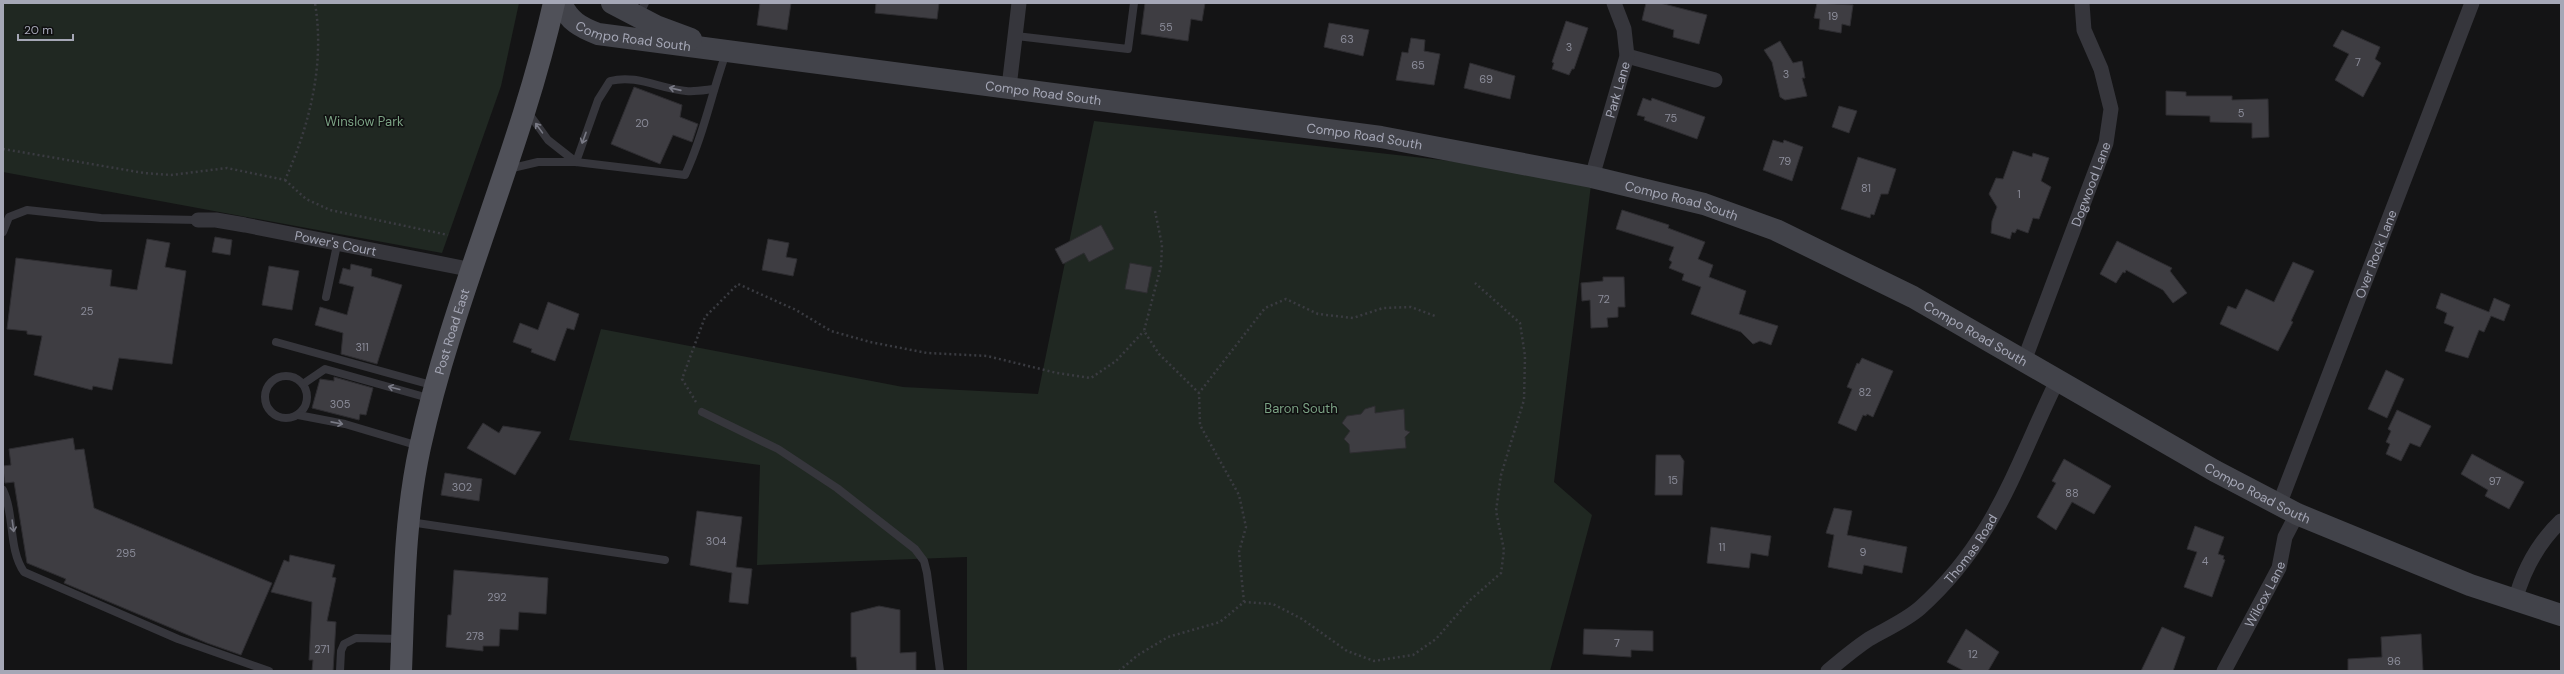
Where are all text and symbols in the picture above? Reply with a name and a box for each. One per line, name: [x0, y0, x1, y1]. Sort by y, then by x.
house number: 19: [1828, 9, 1838, 23]
scale bar: [18, 16, 73, 42]
street label: Compo Road South: [572, 17, 692, 55]
house number: 55: [1159, 20, 1173, 34]
text: 20 m: [24, 22, 53, 38]
house number: 63: [1340, 32, 1354, 46]
house number: 3: [1566, 40, 1572, 54]
house number: 7: [2355, 55, 2361, 69]
house number: 65: [1411, 58, 1425, 72]
street label: Park Lane: [1602, 60, 1634, 120]
house number: 3: [1783, 67, 1789, 81]
house number: 69: [1479, 72, 1493, 86]
street label: Compo Road South: [984, 77, 1102, 109]
one-way arrow: [669, 84, 682, 92]
house number: 5: [2238, 106, 2245, 120]
house number: 75: [1665, 111, 1677, 125]
park label: Winslow Park: [324, 113, 404, 130]
house number: 20: [635, 116, 649, 130]
street label: Compo Road South: [1305, 119, 1424, 154]
one-way arrow: [535, 122, 543, 133]
one-way arrow: [580, 132, 587, 145]
street label: Dogwood Lane: [2067, 140, 2115, 229]
house number: 79: [1779, 154, 1791, 168]
street label: Compo Road South: [1623, 177, 1741, 225]
house number: 81: [1861, 181, 1871, 195]
house number: 1: [2017, 187, 2021, 201]
street label: Over Rock Lane: [2351, 207, 2401, 301]
street label: Power's Court: [293, 227, 378, 260]
street label: Post Road East: [431, 286, 474, 377]
house number: 72: [1598, 292, 1610, 306]
street label: Compo Road South: [1921, 297, 2030, 370]
house number: 25: [80, 304, 94, 318]
house number: 311: [355, 340, 369, 354]
one-way arrow: [388, 384, 401, 392]
house number: 82: [1859, 385, 1871, 399]
house number: 305: [330, 397, 351, 411]
park label: Baron South: [1264, 400, 1338, 417]
one-way arrow: [330, 419, 343, 427]
street label: Compo Road South: [2201, 459, 2313, 528]
house number: 15: [1668, 473, 1678, 487]
house number: 97: [2489, 474, 2501, 488]
house number: 302: [452, 480, 472, 494]
house number: 88: [2065, 486, 2079, 500]
street label: Thomas Road: [1941, 511, 2001, 588]
one-way arrow: [9, 519, 17, 532]
house number: 304: [706, 534, 727, 548]
house number: 11: [1719, 540, 1725, 554]
house number: 9: [1860, 545, 1867, 559]
house number: 295: [116, 546, 136, 560]
house number: 4: [2202, 554, 2209, 568]
street label: Wilcox Lane: [2241, 560, 2289, 630]
house number: 292: [487, 590, 507, 604]
house number: 278: [466, 629, 484, 643]
house number: 7: [1614, 636, 1620, 650]
house number: 271: [314, 642, 330, 656]
house number: 12: [1968, 647, 1978, 661]
house number: 96: [2387, 654, 2401, 668]

